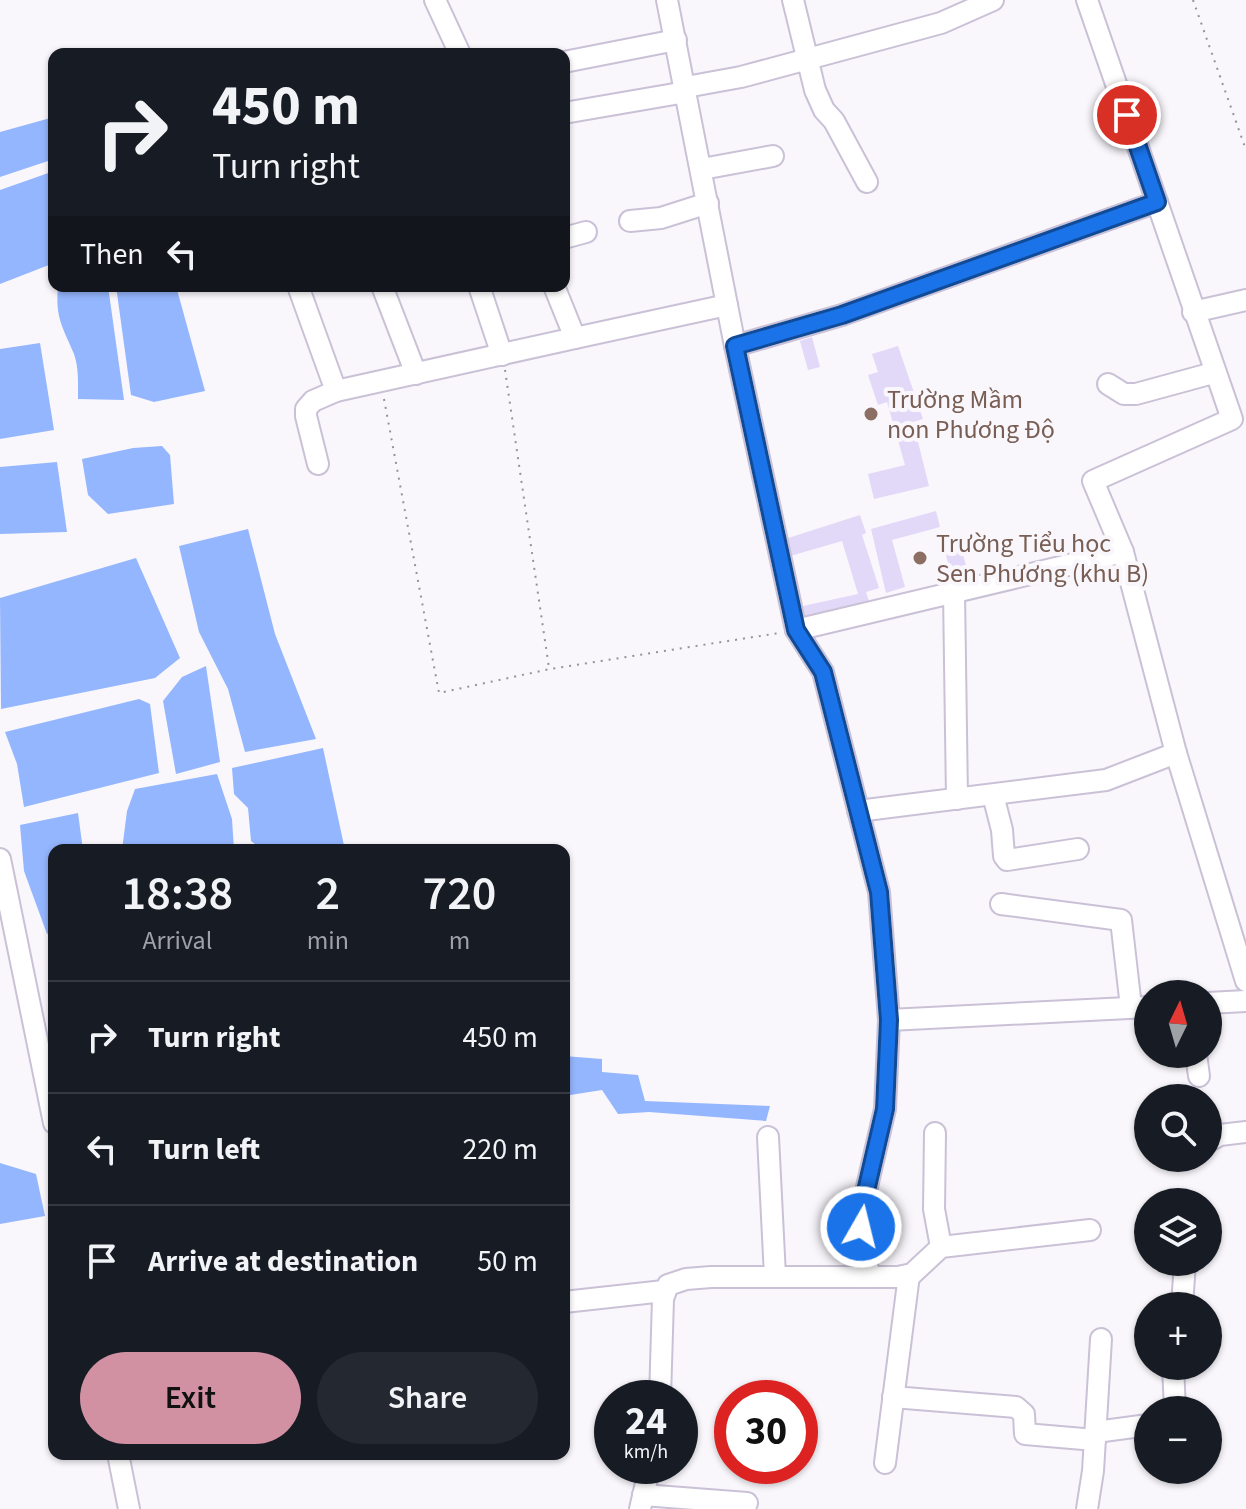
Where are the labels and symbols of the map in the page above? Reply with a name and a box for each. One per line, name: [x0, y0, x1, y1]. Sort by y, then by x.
pin: [1093, 81, 1161, 149]
place label: Trường Mầm non Phương Độ: [887, 381, 1055, 448]
marker: Trường Mầm non Phương Độ: [862, 405, 880, 423]
place label: Trường Tiểu học Sen Phương (khu B): [936, 525, 1149, 592]
marker: Trường Tiểu học Sen Phương (khu B): [911, 549, 929, 567]
north arrow: [1134, 980, 1222, 1068]
position arrow: [819, 1185, 903, 1269]
speed limit sign: 30: [714, 1380, 818, 1484]

